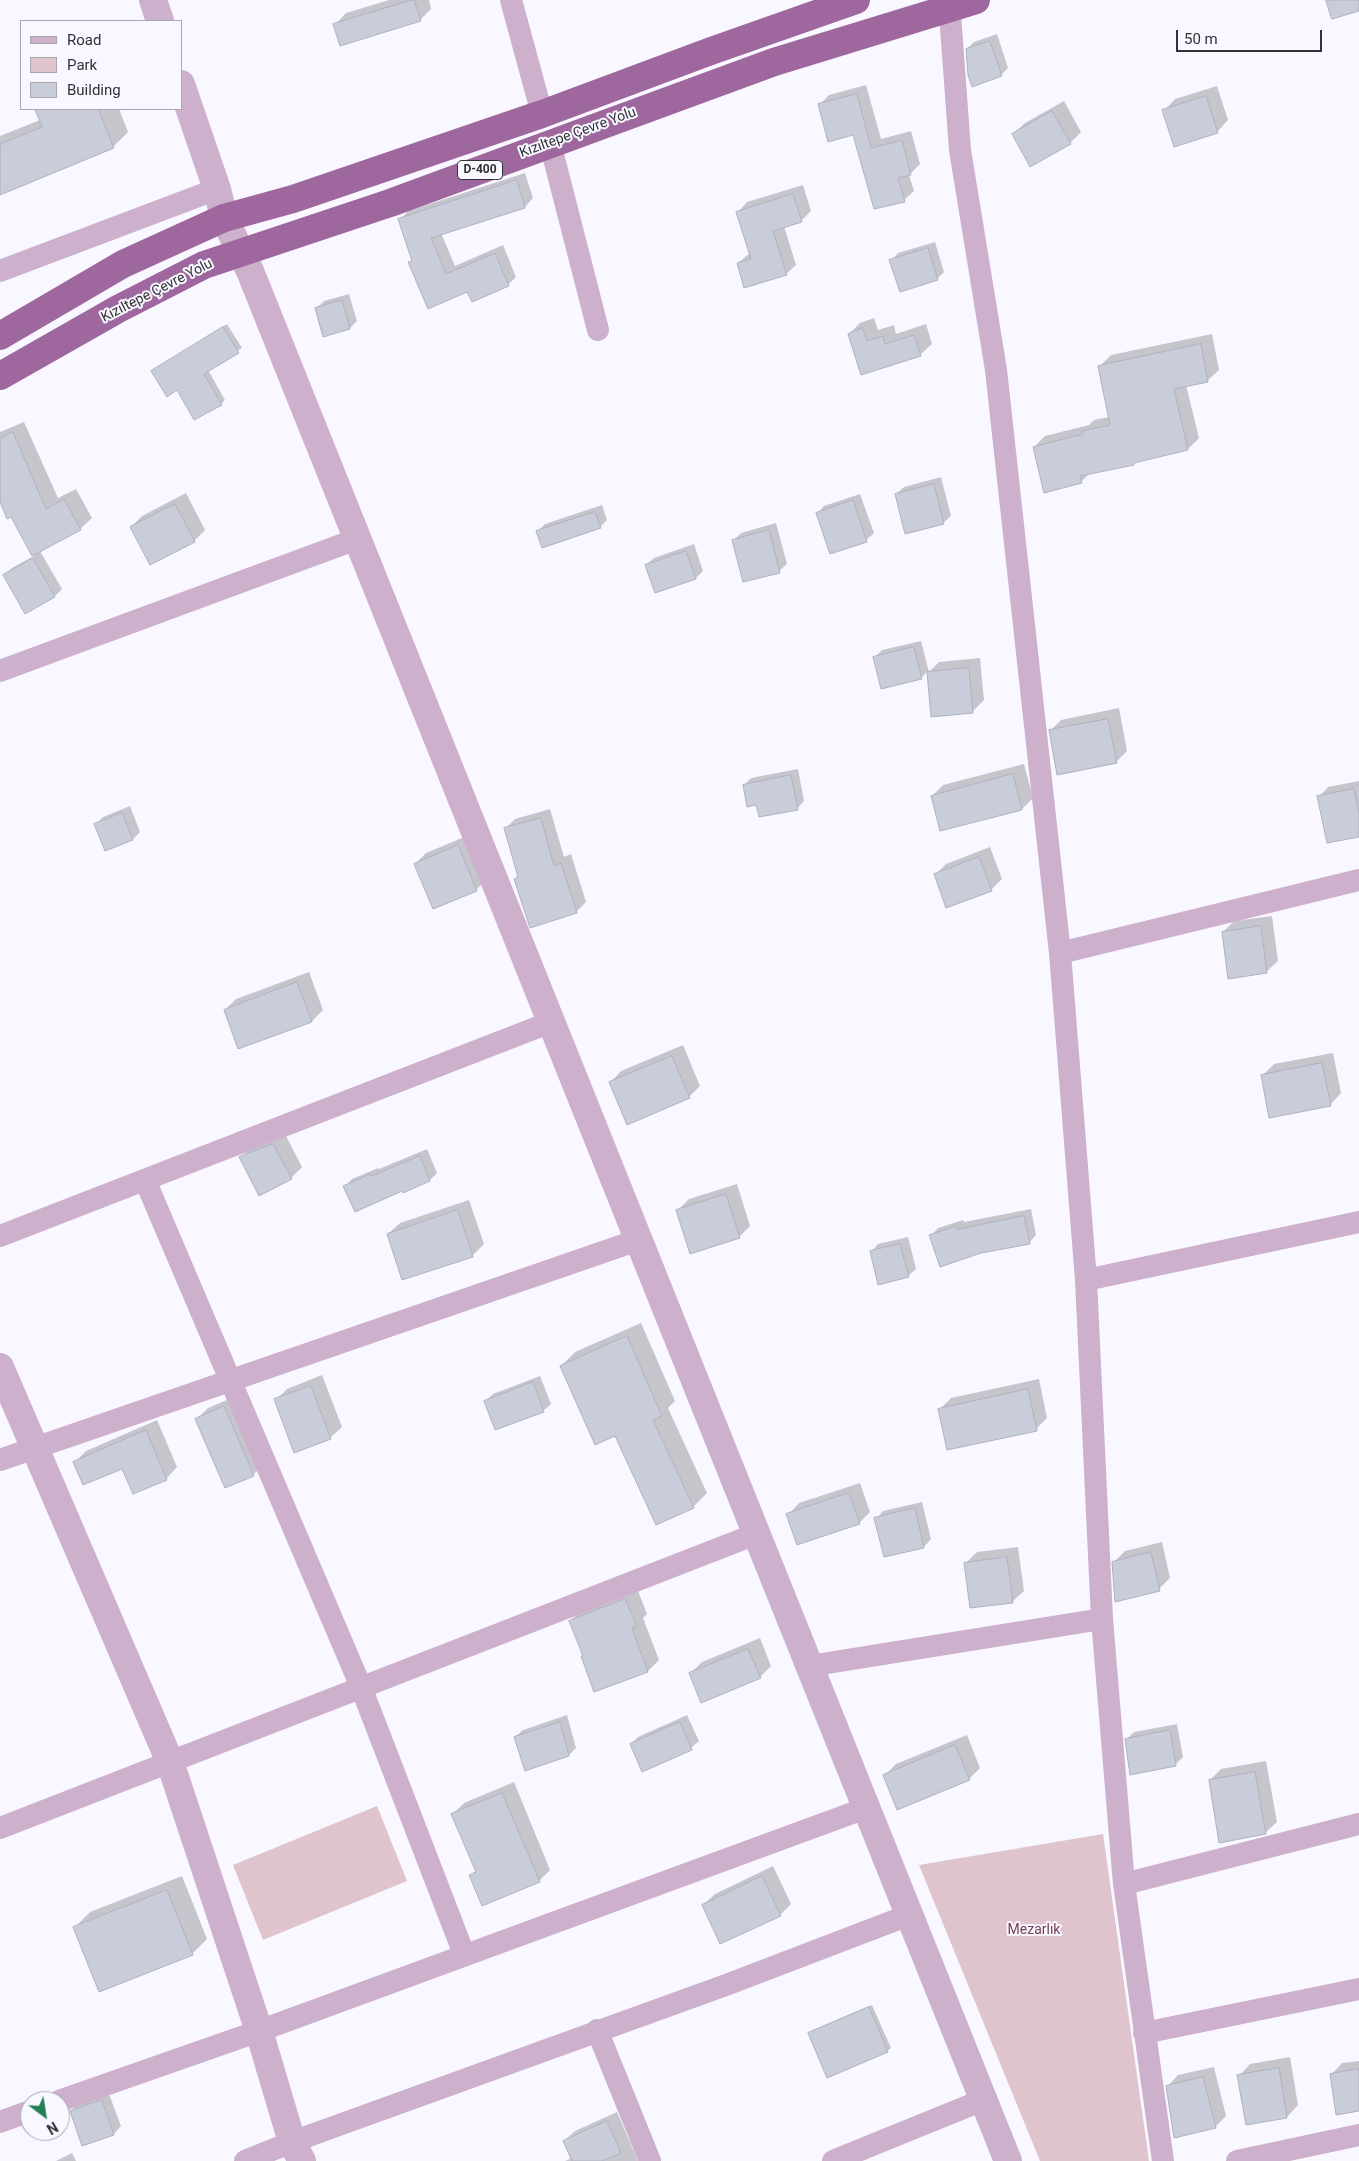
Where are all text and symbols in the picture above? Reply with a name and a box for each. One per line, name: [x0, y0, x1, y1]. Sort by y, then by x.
legend: [20, 20, 182, 110]
scale bar: [1179, 20, 1325, 52]
text: 50 m: [1184, 30, 1218, 48]
text: Road: [67, 31, 101, 49]
text: Park: [67, 56, 97, 74]
text: Building: [67, 81, 121, 99]
street label: Kızıltepe Çevre Yolu: [518, 104, 638, 162]
road number: D-400: [458, 160, 502, 180]
street label: Kızıltepe Çevre Yolu: [99, 256, 215, 326]
park label: Mezarlık: [1008, 1922, 1060, 1938]
north arrow: [20, 2091, 70, 2141]
text: N: [44, 2119, 61, 2137]

